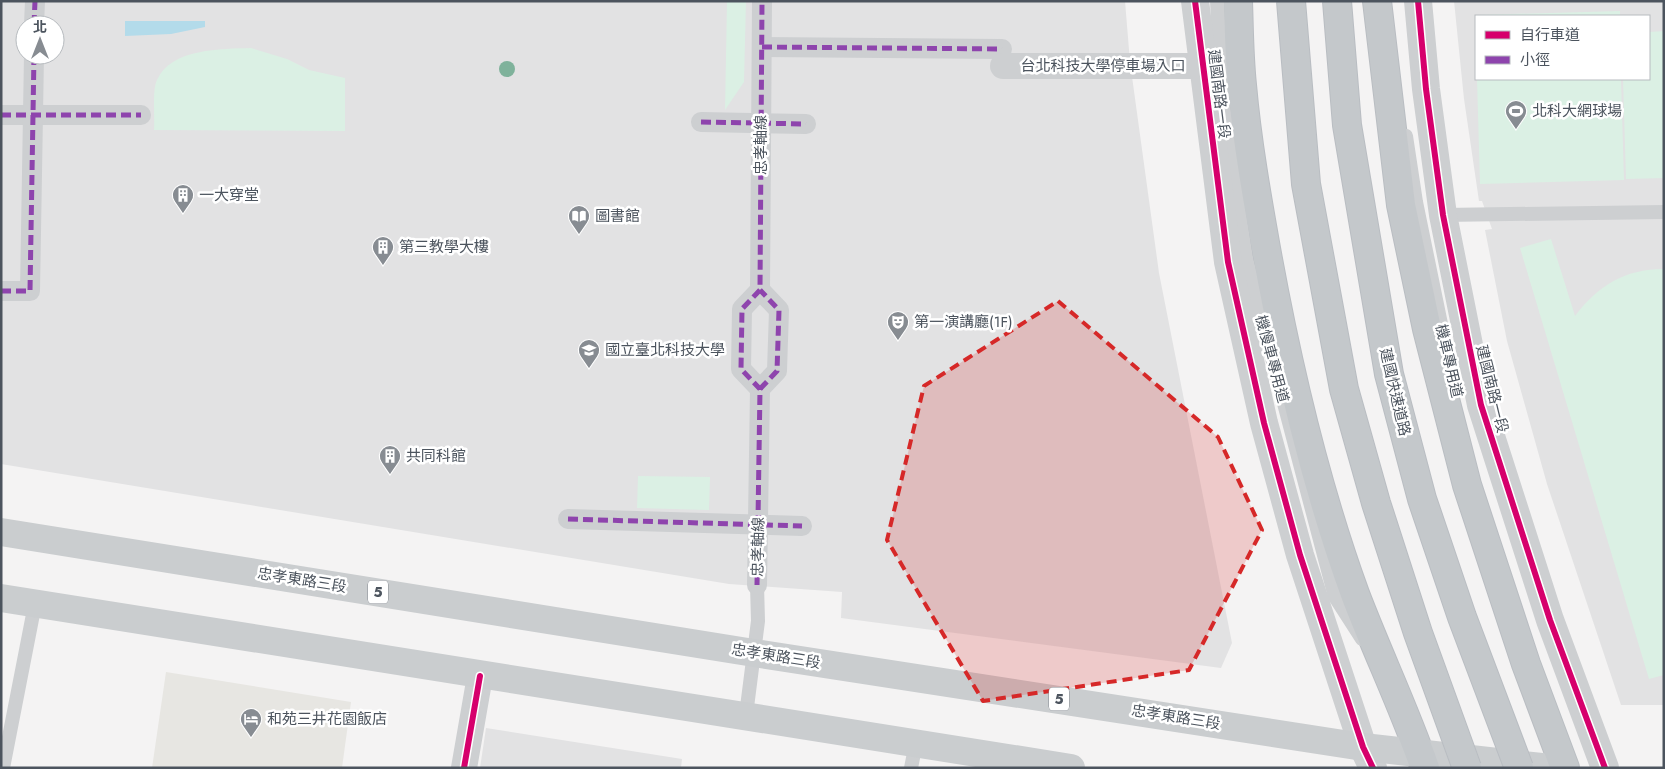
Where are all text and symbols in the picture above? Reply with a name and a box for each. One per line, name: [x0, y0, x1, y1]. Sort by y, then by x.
north arrow: [15, 15, 65, 65]
legend: [1475, 15, 1650, 80]
text: 北: [33, 17, 47, 37]
text: 自行車道: [1520, 24, 1580, 46]
street label: 建國南路一段: [1203, 48, 1235, 140]
text: 小徑: [1520, 49, 1550, 71]
street label: 台北科技大學停車場入口: [1020, 55, 1186, 77]
sports icon: 北科大網球場: [1504, 99, 1528, 130]
place label: 北科大網球場: [1532, 100, 1622, 122]
street label: 忠孝軸線: [750, 115, 772, 175]
building icon: 一大穿堂: [171, 183, 195, 214]
place label: 一大穿堂: [199, 184, 259, 206]
library icon: 圖書館: [567, 204, 591, 235]
place label: 圖書館: [595, 205, 640, 227]
building icon: 第三教學大樓: [371, 235, 395, 266]
place label: 第三教學大樓: [399, 236, 489, 258]
theatre icon: 第一演講廳(1F): [886, 310, 910, 341]
place label: 第一演講廳(1F): [914, 311, 1013, 333]
street label: 機慢車專用道: [1250, 313, 1294, 405]
street label: 機車專用道: [1430, 322, 1468, 400]
school or university icon: 國立臺北科技大學: [577, 338, 601, 369]
place label: 國立臺北科技大學: [605, 339, 725, 361]
street label: 建國南路一段: [1470, 343, 1514, 435]
street label: 建國快速道路: [1374, 346, 1416, 438]
building icon: 共同科館: [378, 444, 402, 475]
place label: 共同科館: [406, 445, 466, 467]
street label: 忠孝軸線: [746, 517, 770, 577]
street label: 忠孝東路三段: [256, 562, 348, 598]
road number: 5: [368, 580, 388, 604]
street label: 忠孝東路三段: [730, 638, 822, 674]
road number: 5: [1049, 688, 1069, 711]
street label: 忠孝東路三段: [1130, 699, 1222, 735]
hotel icon: 和苑三井花園飯店: [239, 707, 263, 738]
place label: 和苑三井花園飯店: [267, 708, 387, 730]

